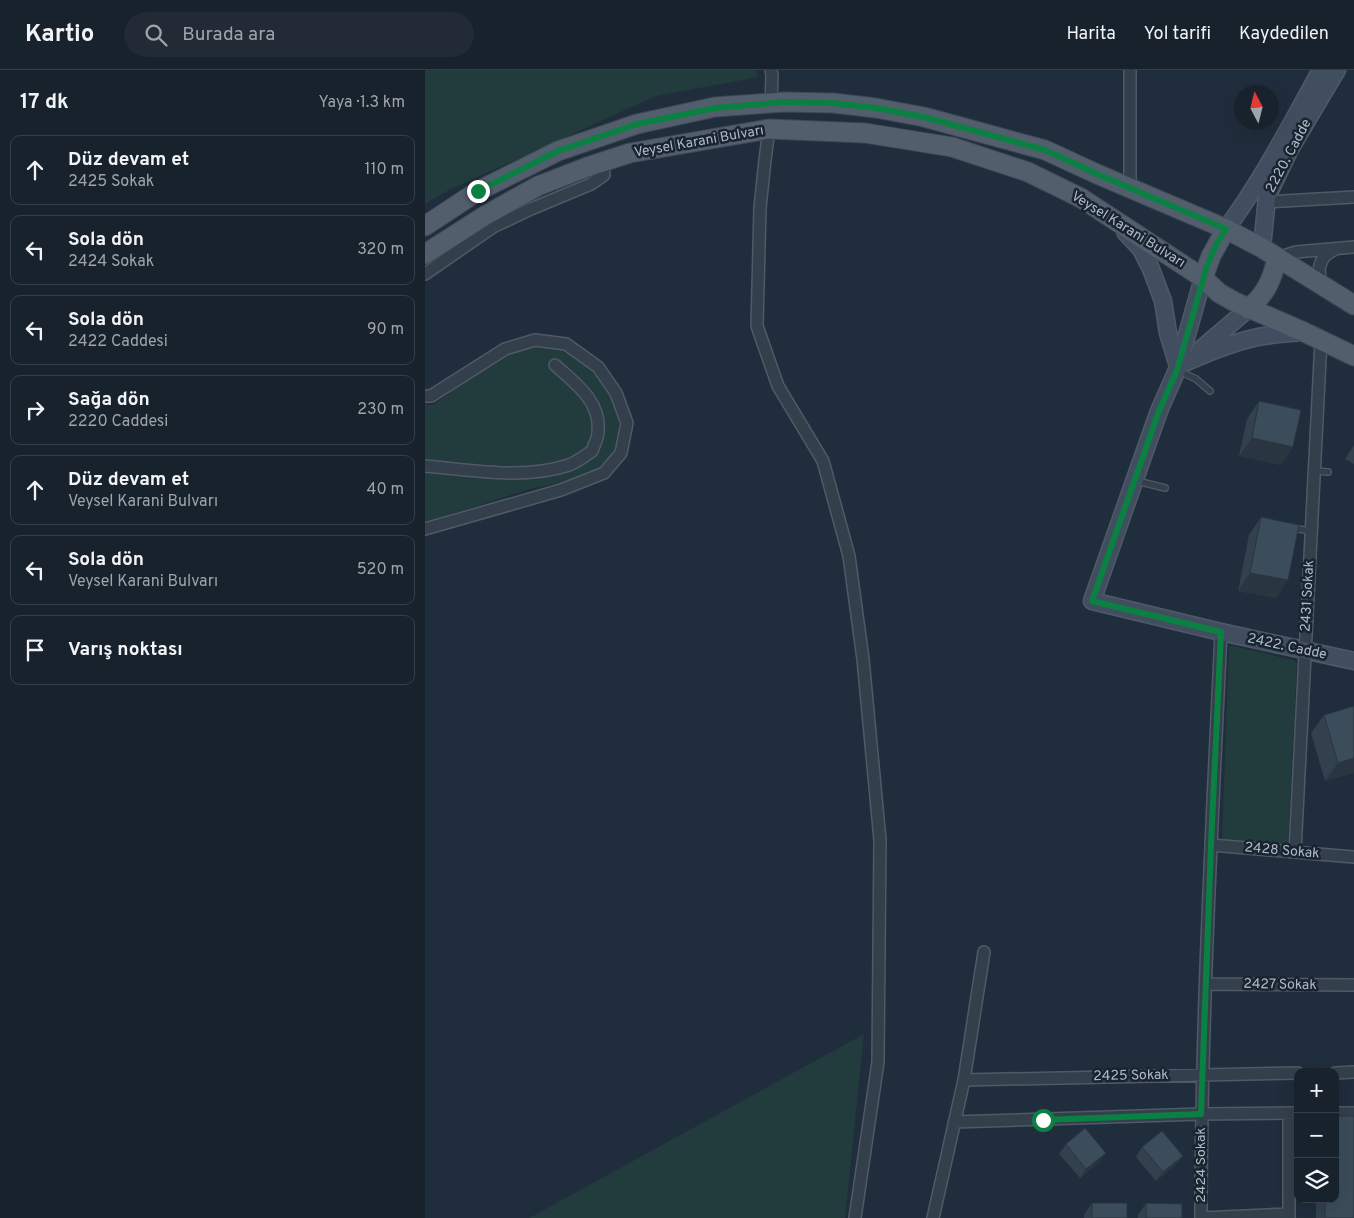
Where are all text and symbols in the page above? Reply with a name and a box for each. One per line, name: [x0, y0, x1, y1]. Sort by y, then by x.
search box: [124, 12, 474, 57]
text: Kartio: [25, 20, 94, 50]
icon: search: [142, 21, 170, 49]
text: Burada ara: [182, 23, 275, 47]
text: Harita: [1066, 23, 1116, 46]
text: Yol tarifi: [1144, 23, 1211, 46]
text: Kaydedilen: [1239, 23, 1329, 46]
north arrow: [1234, 85, 1279, 130]
text: 17 dk: [20, 89, 69, 116]
text: Yaya · 1.3 km: [318, 93, 405, 113]
street label: 2220. Cadde: [1262, 116, 1316, 196]
street label: Veysel Karani Bulvarı: [633, 122, 765, 162]
text: Düz devam et: [68, 148, 189, 172]
icon: ahead: [21, 156, 49, 184]
text: 110 m: [364, 160, 404, 180]
text: 2425 Sokak: [68, 172, 154, 192]
route end: [467, 180, 490, 203]
street label: Veysel Karani Bulvarı: [1068, 188, 1188, 272]
text: Sola dön: [68, 228, 144, 252]
icon: left: [21, 236, 49, 264]
text: 320 m: [357, 240, 404, 260]
text: 2424 Sokak: [68, 252, 154, 272]
text: Sola dön: [68, 308, 144, 332]
icon: left: [21, 316, 49, 344]
text: 90 m: [367, 320, 404, 340]
text: 2422 Caddesi: [68, 332, 168, 352]
text: Sağa dön: [68, 388, 150, 412]
icon: right: [21, 396, 49, 424]
text: 230 m: [357, 400, 404, 420]
text: 2220 Caddesi: [68, 412, 168, 432]
text: Düz devam et: [68, 468, 189, 492]
icon: ahead: [21, 476, 49, 504]
text: 40 m: [366, 480, 404, 500]
text: Veysel Karani Bulvarı: [68, 492, 218, 512]
text: Sola dön: [68, 548, 144, 572]
icon: left: [21, 556, 49, 584]
text: 520 m: [357, 560, 404, 580]
street label: 2431 Sokak: [1298, 560, 1318, 632]
text: Veysel Karani Bulvarı: [68, 572, 218, 592]
street label: 2422. Cadde: [1246, 630, 1328, 664]
icon: arrive: [21, 636, 49, 664]
text: Varış noktası: [68, 638, 183, 662]
street label: 2428 Sokak: [1244, 839, 1320, 863]
street label: 2427 Sokak: [1243, 976, 1317, 994]
street label: 2425 Sokak: [1093, 1067, 1169, 1085]
map controls: [1294, 1068, 1339, 1203]
button: +: [1294, 1068, 1339, 1113]
route start: [1032, 1109, 1055, 1132]
button: −: [1294, 1113, 1339, 1158]
street label: 2424 Sokak: [1193, 1127, 1210, 1203]
button: layers: [1294, 1158, 1339, 1203]

